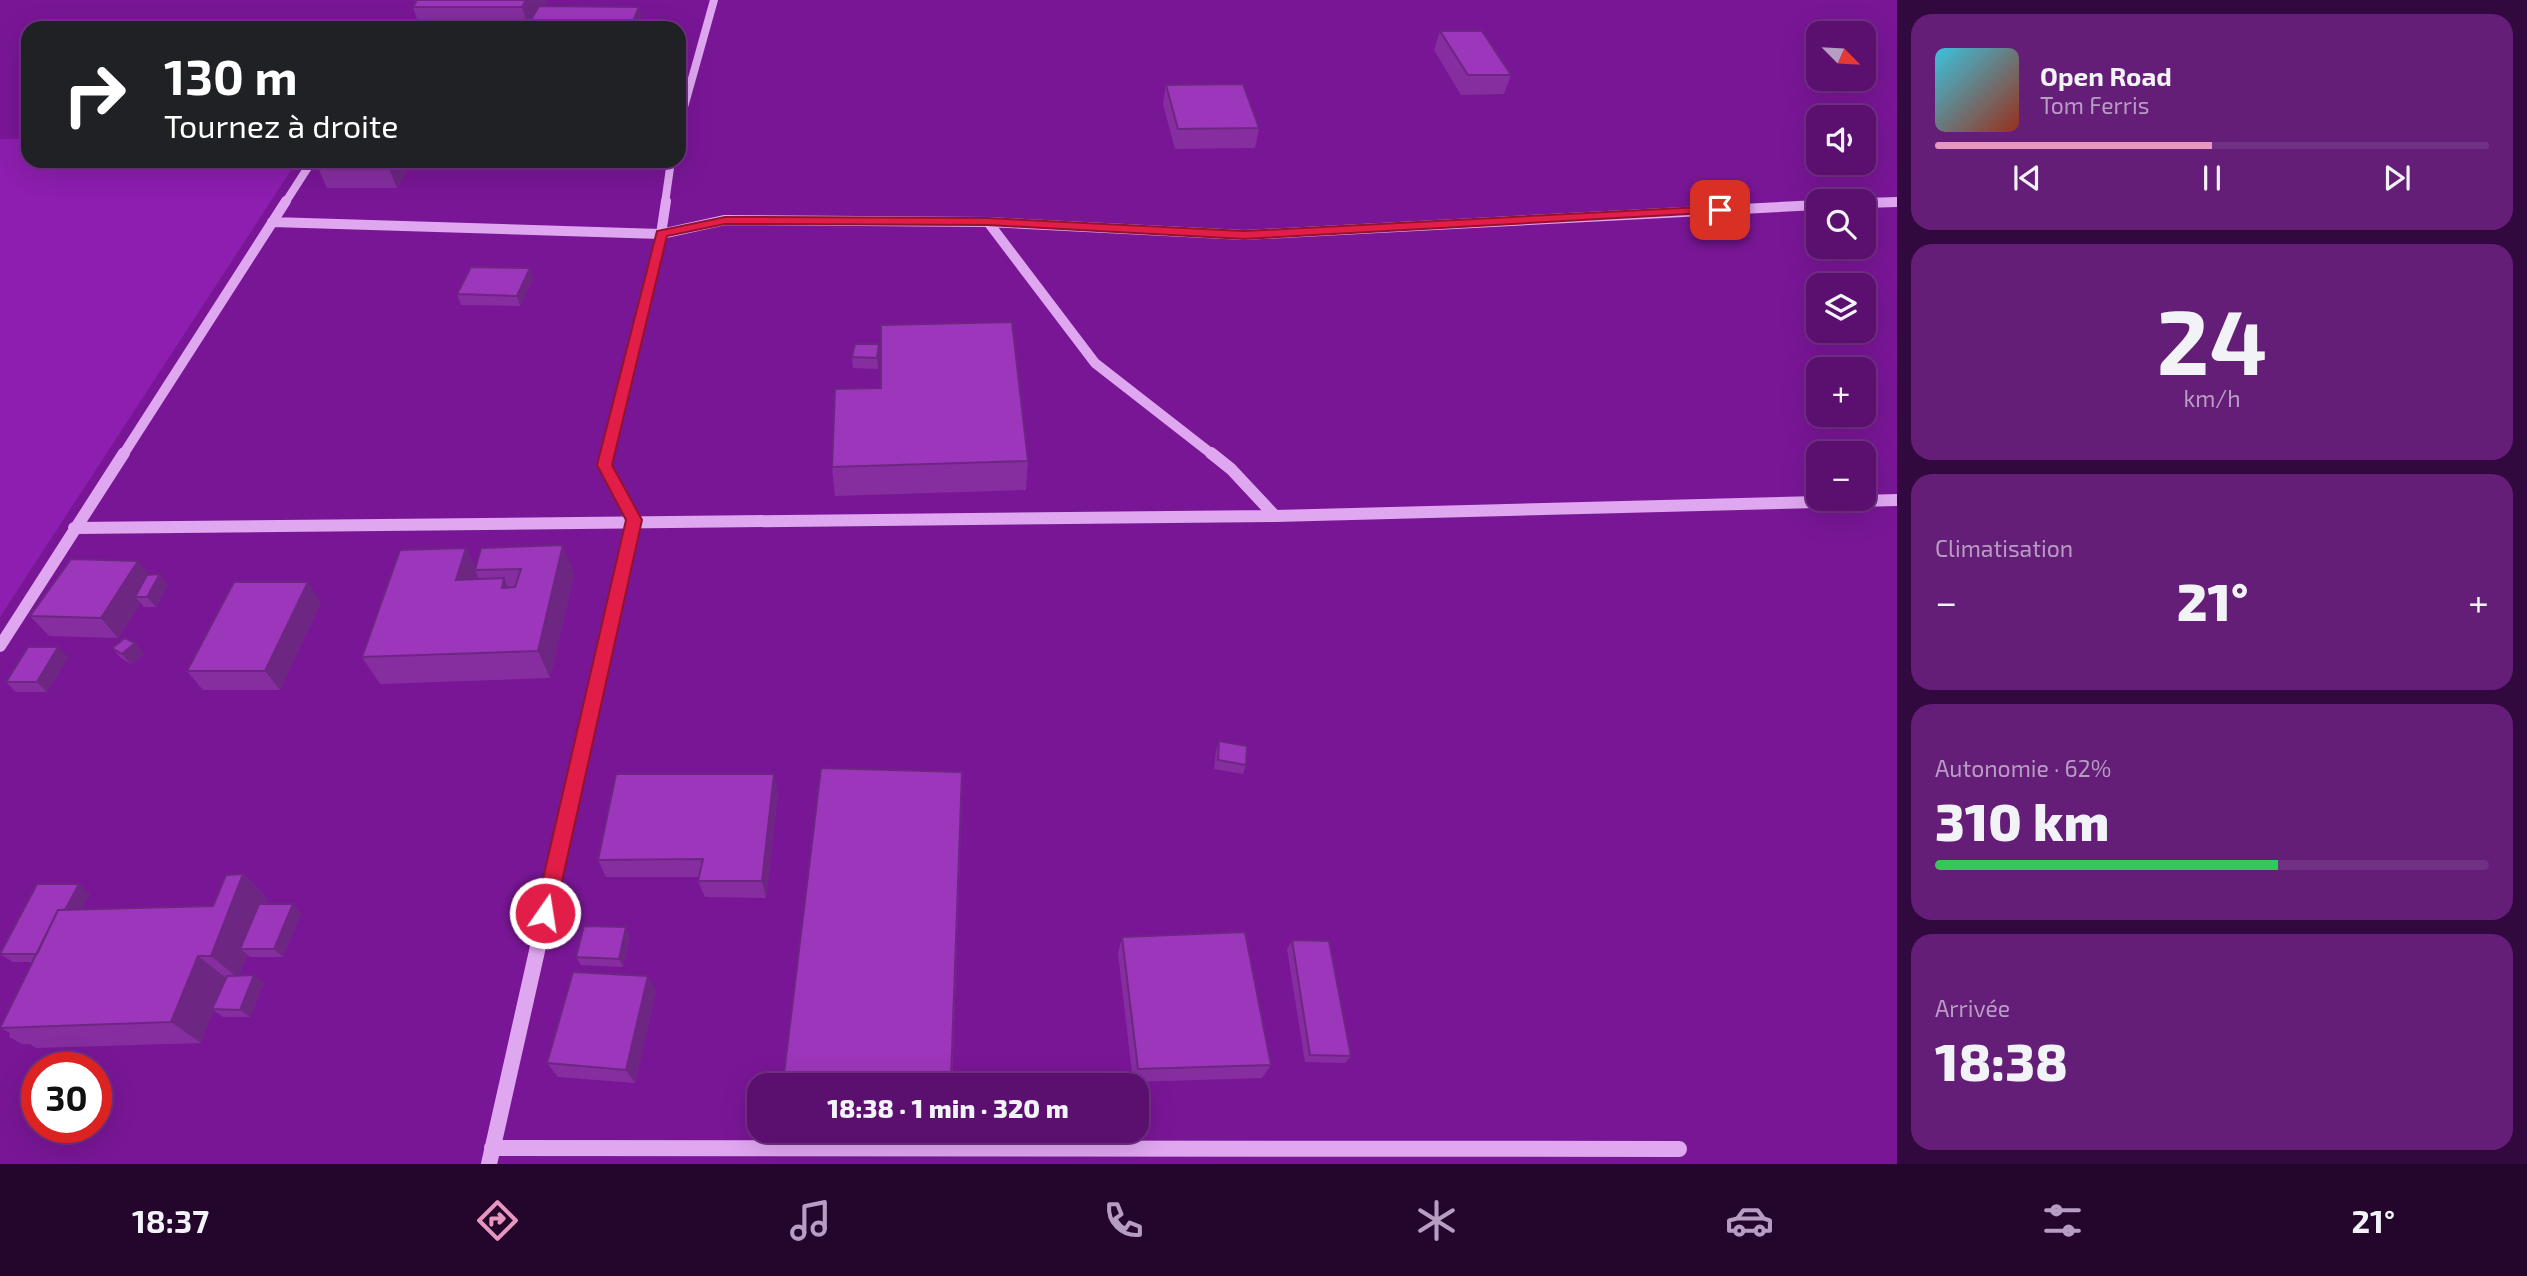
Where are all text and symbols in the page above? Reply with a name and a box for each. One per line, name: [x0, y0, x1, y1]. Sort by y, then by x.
north arrow: [1806, 21, 1876, 91]
map controls: [1806, 21, 1876, 511]
text: 130 m: [164, 46, 298, 105]
icon: right: [49, 49, 140, 140]
text: Open Road: [2040, 60, 2172, 91]
text: Tom Ferris: [2040, 91, 2149, 119]
button: sound: [1806, 105, 1876, 175]
text: Tournez à droite: [164, 106, 398, 144]
icon: previous: [2008, 159, 2046, 197]
icon: pause: [2193, 159, 2231, 197]
icon: next: [2378, 159, 2416, 197]
pin: [1690, 180, 1750, 240]
button: search: [1806, 189, 1876, 259]
icon: arrive: [1701, 191, 1739, 229]
button: layers: [1806, 273, 1876, 343]
text: 24: [2157, 284, 2267, 393]
button: +: [1806, 357, 1876, 427]
text: km/h: [2183, 384, 2241, 412]
button: −: [1806, 441, 1876, 511]
text: Climatisation: [1935, 534, 2073, 562]
text: 21°: [2177, 569, 2248, 631]
text: −: [1935, 578, 1957, 624]
text: +: [2468, 578, 2489, 624]
text: Autonomie · 62%: [1935, 754, 2111, 782]
text: 310 km: [1935, 789, 2109, 851]
position arrow: [508, 876, 582, 950]
text: Arrivée: [1935, 994, 2010, 1022]
text: 18:38: [1935, 1029, 2068, 1091]
speed limit sign: 30: [21, 1052, 112, 1143]
text: 18:38 · 1 min · 320 m: [827, 1092, 1069, 1123]
icon: directions: [473, 1196, 522, 1245]
icon: music: [786, 1196, 835, 1245]
icon: phone: [1099, 1196, 1148, 1245]
icon: climate: [1412, 1196, 1461, 1245]
icon: car: [1725, 1196, 1774, 1245]
icon: filters: [2038, 1196, 2087, 1245]
text: 18:37: [132, 1201, 209, 1239]
text: 21°: [2352, 1201, 2395, 1239]

